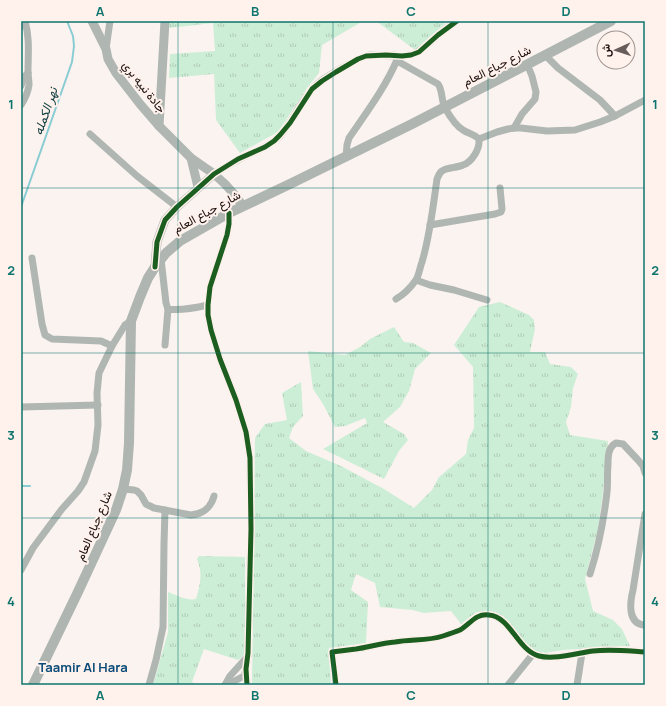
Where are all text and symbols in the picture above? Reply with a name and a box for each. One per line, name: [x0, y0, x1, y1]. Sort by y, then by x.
text: A: [96, 2, 105, 20]
text: B: [251, 2, 259, 20]
text: C: [406, 2, 416, 20]
text: D: [561, 2, 571, 20]
north arrow: [596, 30, 636, 70]
street label: شارع جباع العام: [460, 41, 534, 91]
text: ش: [598, 44, 613, 58]
street label: جادة نبيه بري: [117, 57, 170, 118]
water label: نهر الكمله: [28, 83, 62, 137]
text: 1: [8, 95, 14, 113]
text: 1: [652, 95, 658, 113]
street label: شارع جباع العام: [170, 186, 244, 238]
text: 2: [7, 261, 15, 279]
text: 2: [651, 261, 659, 279]
text: 3: [7, 426, 15, 444]
text: 3: [651, 426, 659, 444]
street label: شارع جباع العام: [71, 488, 117, 564]
text: 4: [7, 592, 15, 610]
text: 4: [651, 592, 659, 610]
district label: Taamir Al Hara: [38, 658, 128, 676]
text: A: [96, 686, 105, 704]
text: B: [251, 686, 259, 704]
text: C: [406, 686, 416, 704]
text: D: [561, 686, 571, 704]

